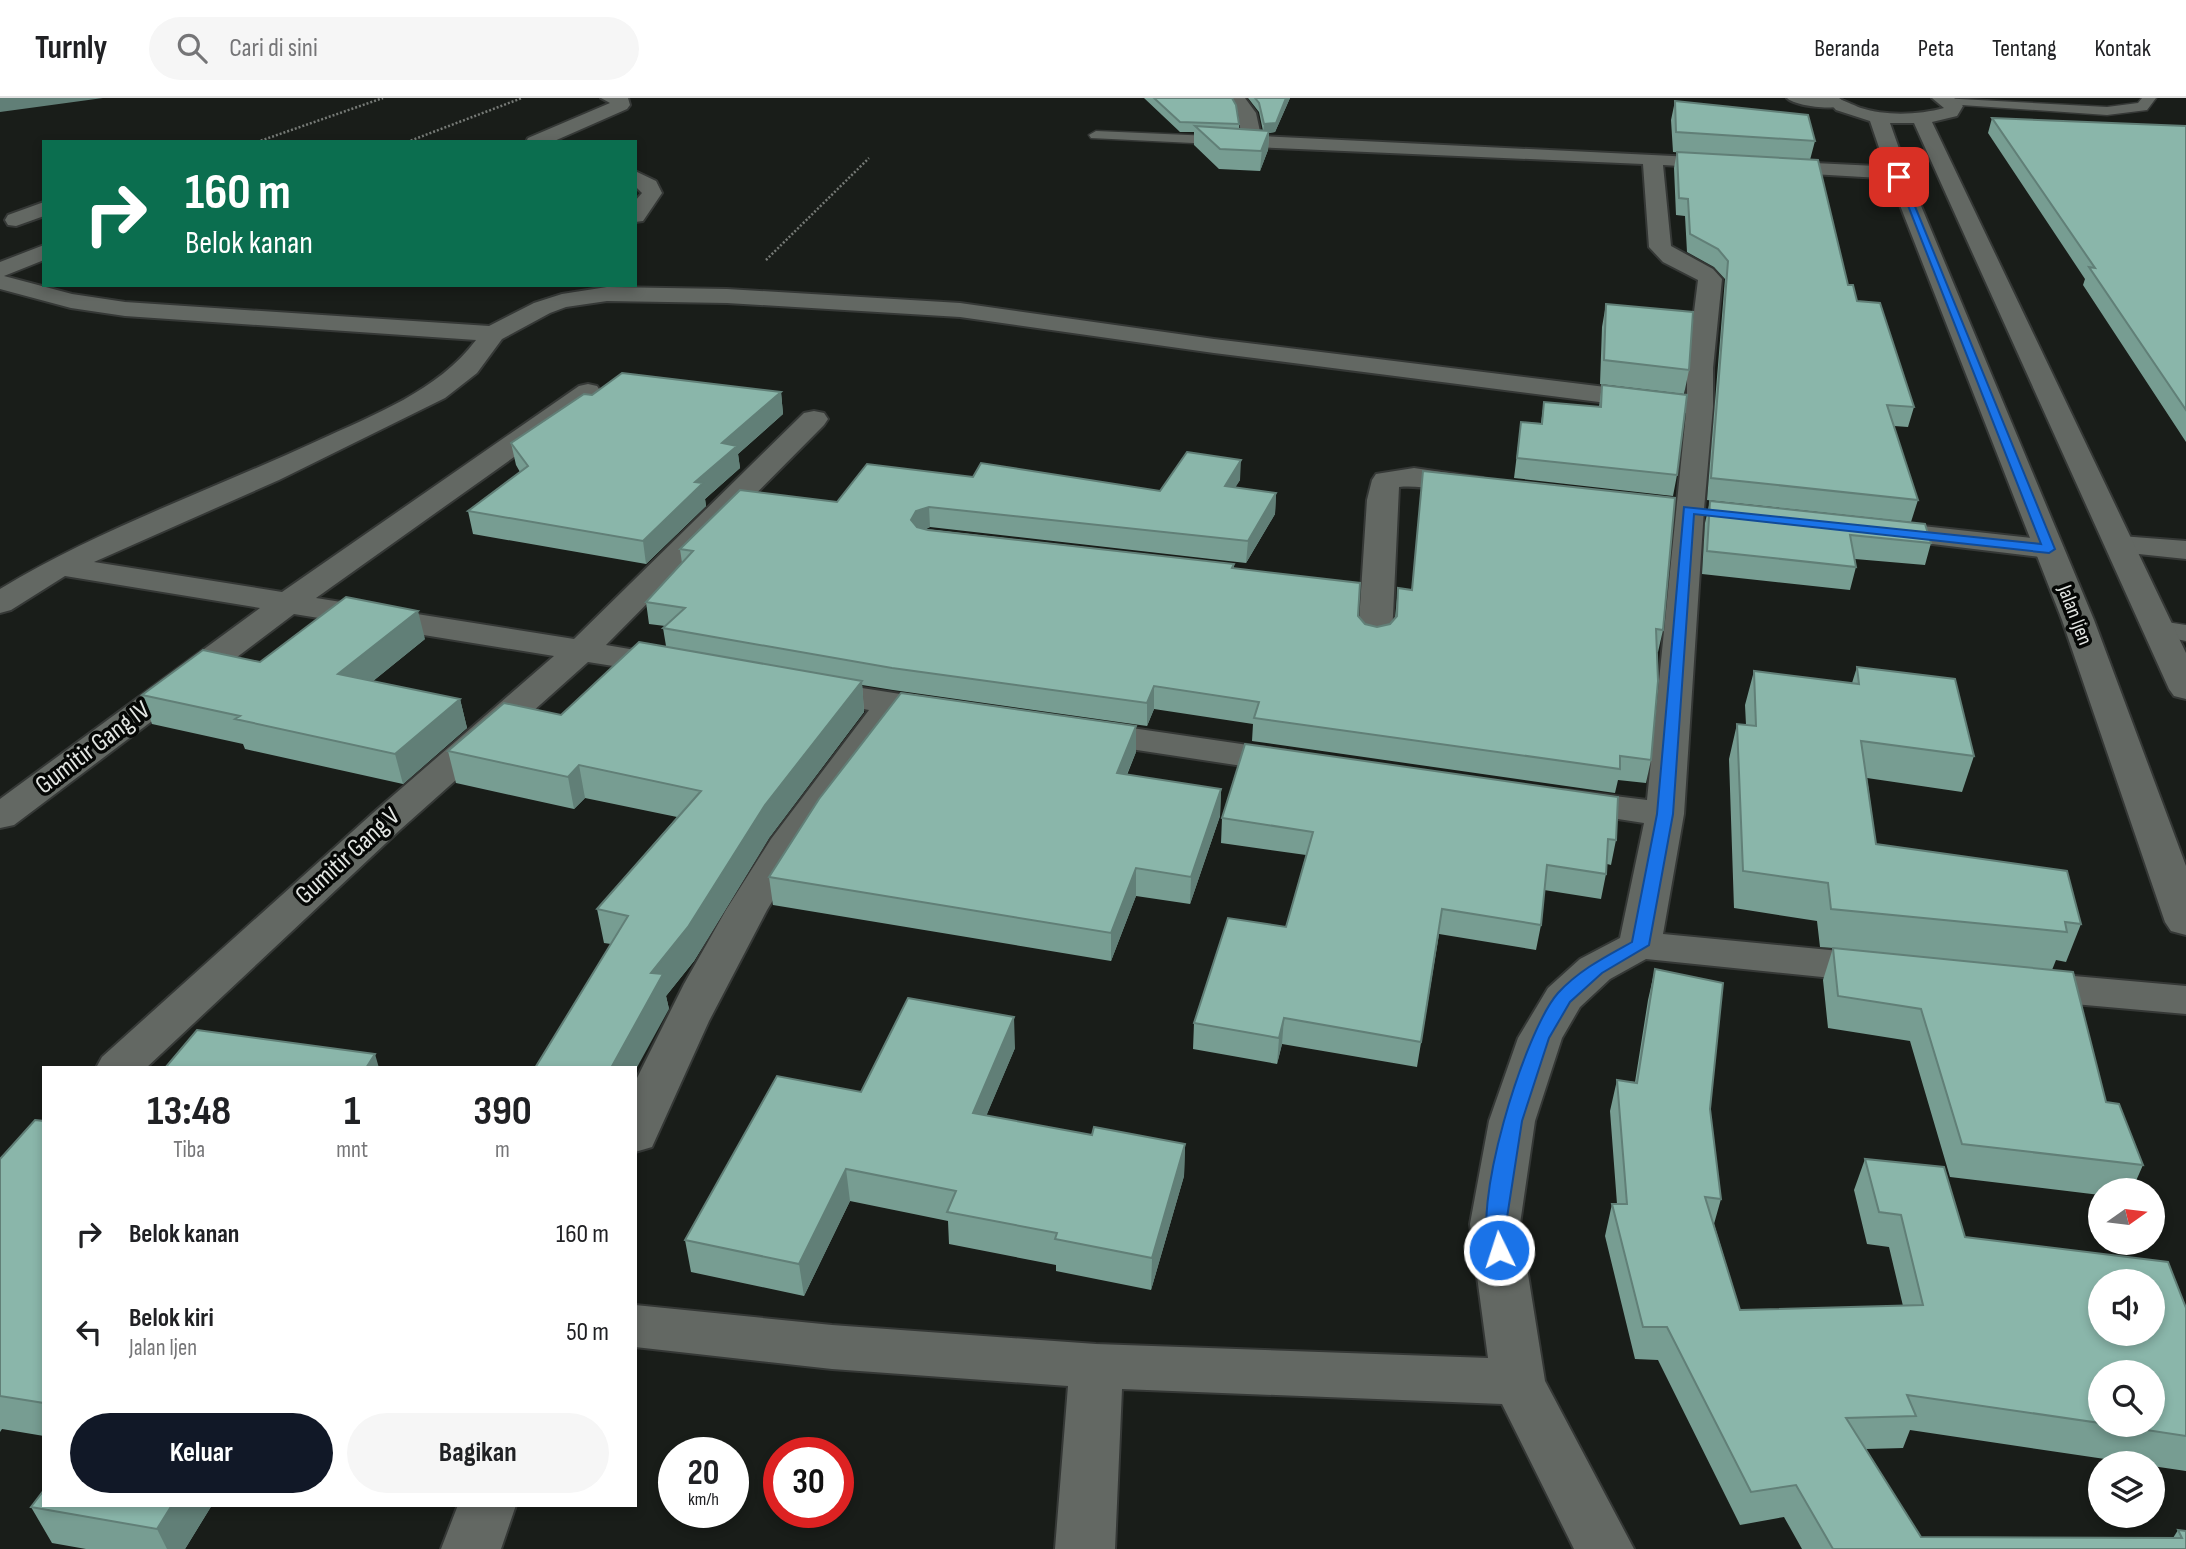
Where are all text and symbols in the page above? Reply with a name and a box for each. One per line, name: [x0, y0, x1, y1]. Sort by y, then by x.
search box: [149, 17, 639, 80]
text: Turnly: [35, 28, 107, 68]
icon: search: [173, 29, 211, 67]
text: Cari di sini: [229, 33, 318, 64]
text: Beranda: [1814, 34, 1880, 63]
text: Peta: [1918, 34, 1954, 63]
text: Tentang: [1992, 34, 2057, 63]
text: Kontak: [2095, 34, 2151, 63]
pin: [1869, 147, 1929, 207]
icon: arrive: [1880, 158, 1918, 196]
text: 160 m: [185, 164, 291, 223]
icon: right: [70, 168, 161, 259]
text: Belok kanan: [185, 224, 313, 263]
street label: Jalan Ijen: [2052, 581, 2098, 648]
street label: Gumitir Gang IV: [30, 695, 157, 801]
street label: Gumitir Gang V: [289, 801, 407, 911]
text: 13:48: [147, 1086, 231, 1137]
text: 1: [344, 1086, 360, 1137]
text: 390: [473, 1086, 532, 1137]
text: Tiba: [173, 1136, 205, 1164]
text: mnt: [336, 1136, 368, 1164]
text: m: [495, 1136, 510, 1164]
north arrow: [2088, 1178, 2165, 1255]
map controls: [2088, 1178, 2165, 1528]
position arrow: [1462, 1213, 1536, 1287]
icon: right: [70, 1215, 108, 1253]
text: Belok kanan: [129, 1219, 239, 1250]
text: 160 m: [556, 1219, 609, 1250]
button: sound: [2088, 1269, 2165, 1346]
text: Belok kiri: [129, 1303, 214, 1334]
icon: left: [70, 1313, 108, 1351]
text: 50 m: [566, 1317, 609, 1348]
text: Jalan Ijen: [129, 1334, 197, 1362]
button: search: [2088, 1360, 2165, 1437]
button: Keluar: [70, 1413, 333, 1493]
button: Bagikan: [347, 1413, 609, 1493]
speed limit sign: 30: [763, 1437, 854, 1528]
button: layers: [2088, 1451, 2165, 1528]
text: 20: [688, 1452, 720, 1495]
text: km/h: [688, 1489, 719, 1510]

